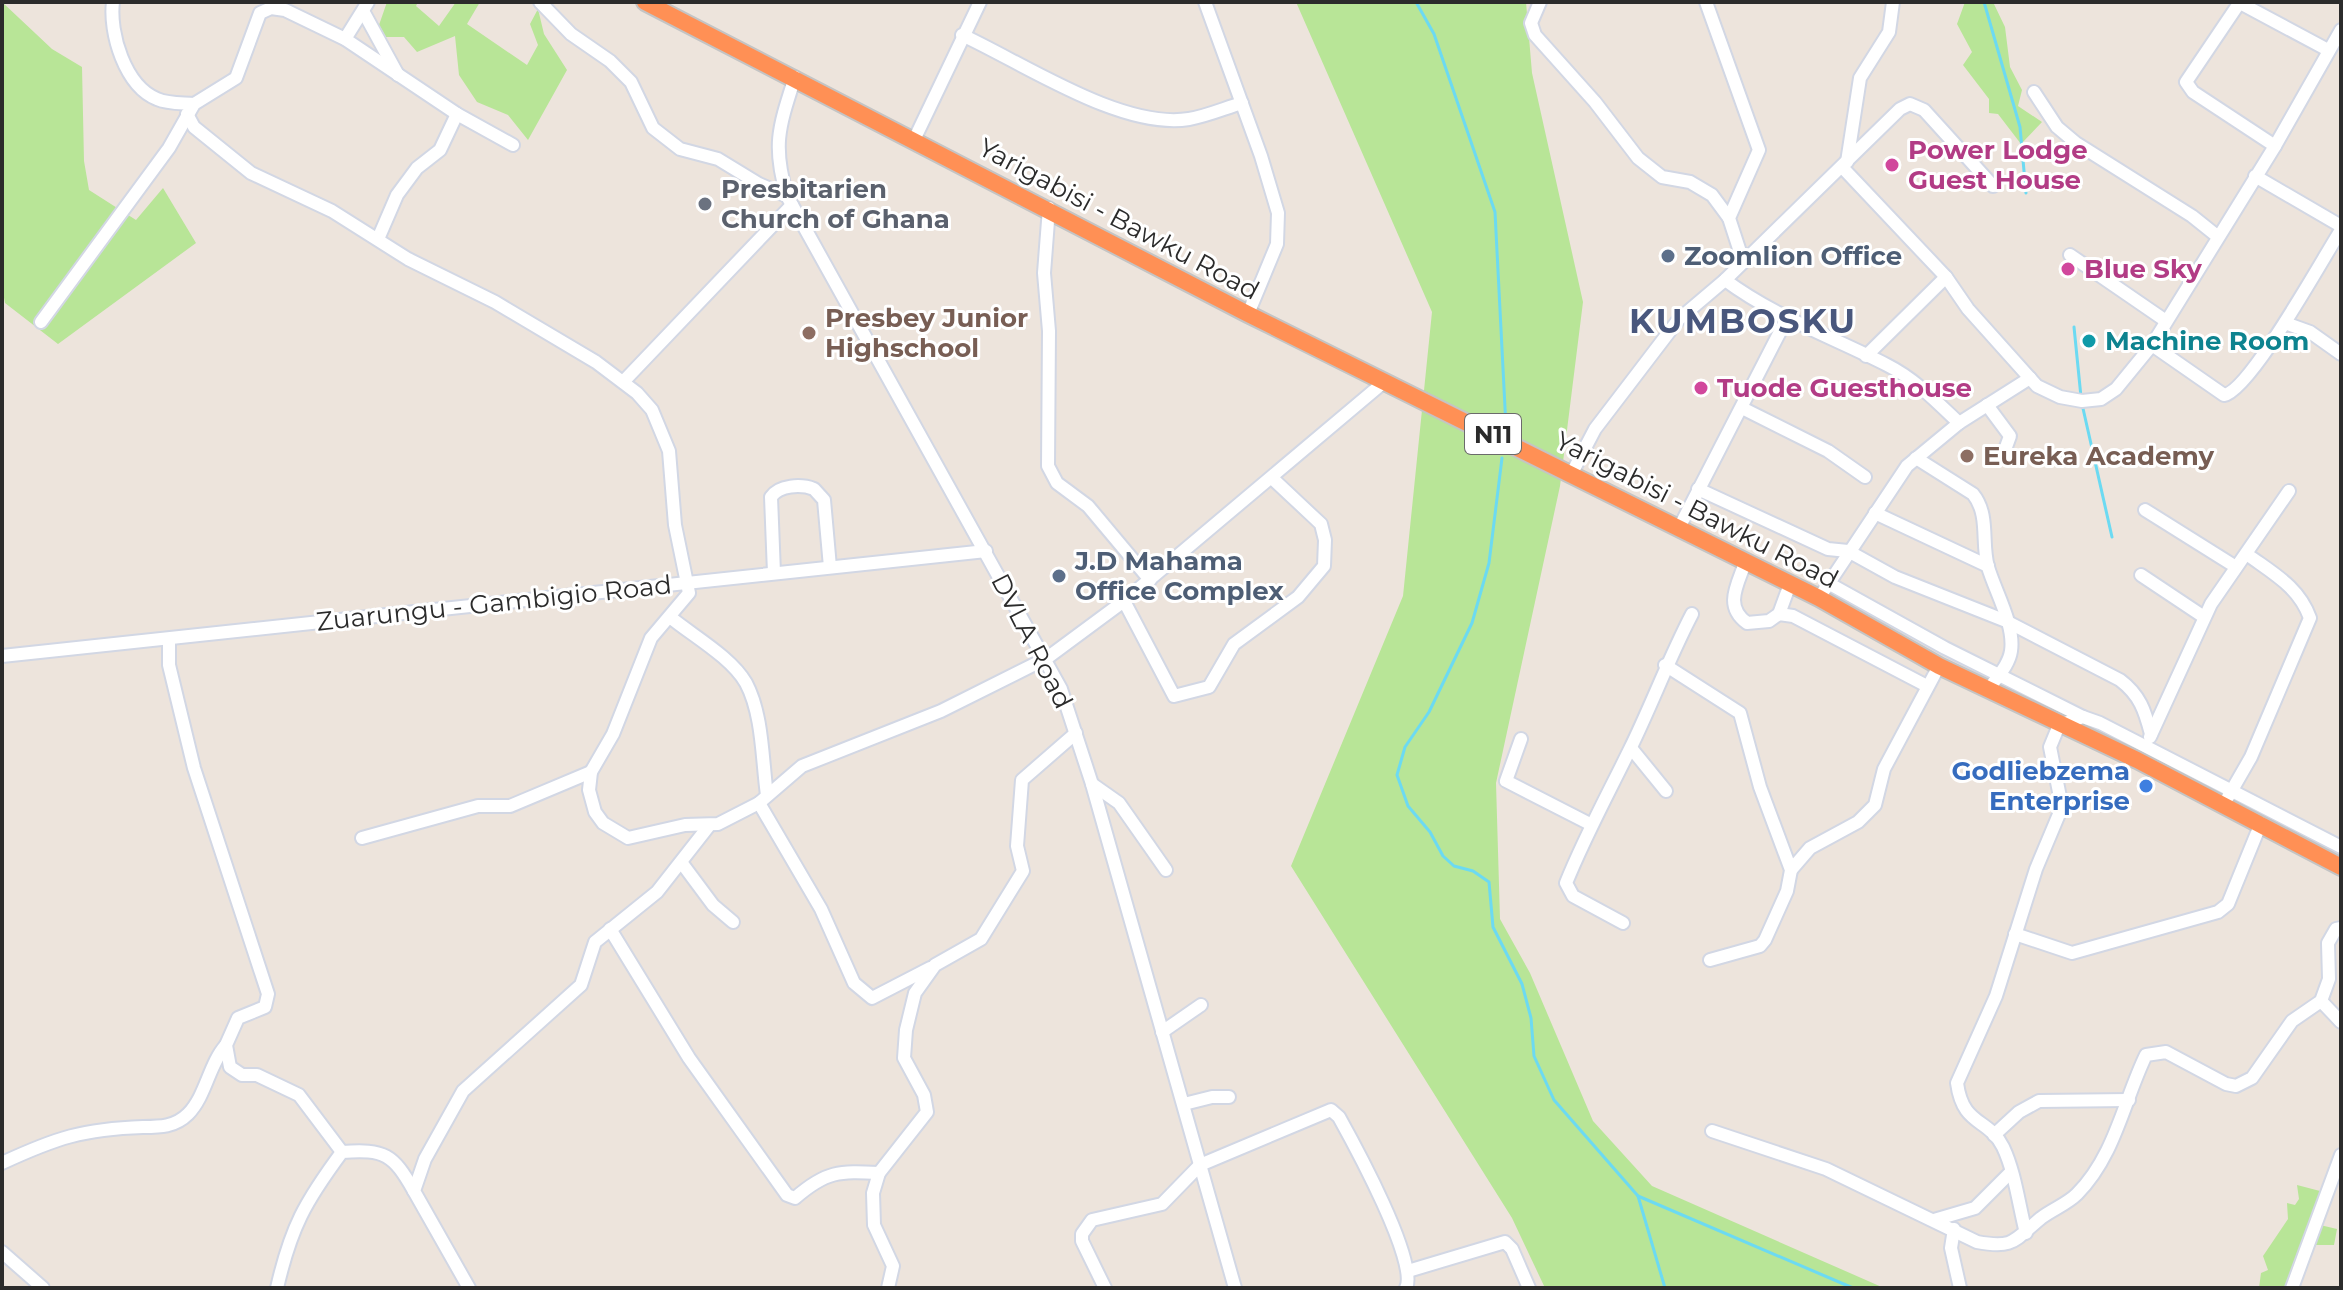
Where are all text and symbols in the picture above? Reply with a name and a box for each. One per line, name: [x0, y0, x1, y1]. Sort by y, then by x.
street label: Yarigabisi - Bawku Road: [973, 131, 1265, 307]
place label: Power Lodge Guest House: [1908, 134, 2088, 196]
marker: Power Lodge Guest House: [1883, 156, 1901, 174]
place label: Presbitarien Church of Ghana: [721, 173, 950, 235]
marker: Presbitarien Church of Ghana: [696, 195, 714, 213]
place label: Zoomlion Office: [1684, 240, 1902, 272]
marker: Zoomlion Office: [1659, 247, 1677, 265]
place label: Blue Sky: [2084, 253, 2202, 285]
marker: Blue Sky: [2059, 260, 2077, 278]
district label: KUMBOSKU: [1629, 300, 1857, 342]
place label: Presbey Junior Highschool: [825, 302, 1028, 364]
marker: Presbey Junior Highschool: [800, 324, 818, 342]
place label: Machine Room: [2105, 325, 2309, 357]
marker: Machine Room: [2080, 332, 2098, 350]
place label: Tuode Guesthouse: [1717, 372, 1972, 404]
marker: Tuode Guesthouse: [1692, 379, 1710, 397]
road number: N11: [1465, 414, 1521, 454]
street label: Yarigabisi - Bawku Road: [1550, 425, 1844, 595]
place label: Eureka Academy: [1983, 440, 2215, 472]
marker: Eureka Academy: [1958, 447, 1976, 465]
place label: J.D Mahama Office Complex: [1074, 545, 1284, 607]
marker: J.D Mahama Office Complex: [1050, 567, 1068, 585]
street label: Zuarungu - Gambigio Road: [315, 568, 673, 638]
street label: DVLA Road: [984, 568, 1080, 714]
place label: Godliebzema Enterprise: [1951, 755, 2130, 817]
marker: Godliebzema Enterprise: [2137, 777, 2155, 795]

